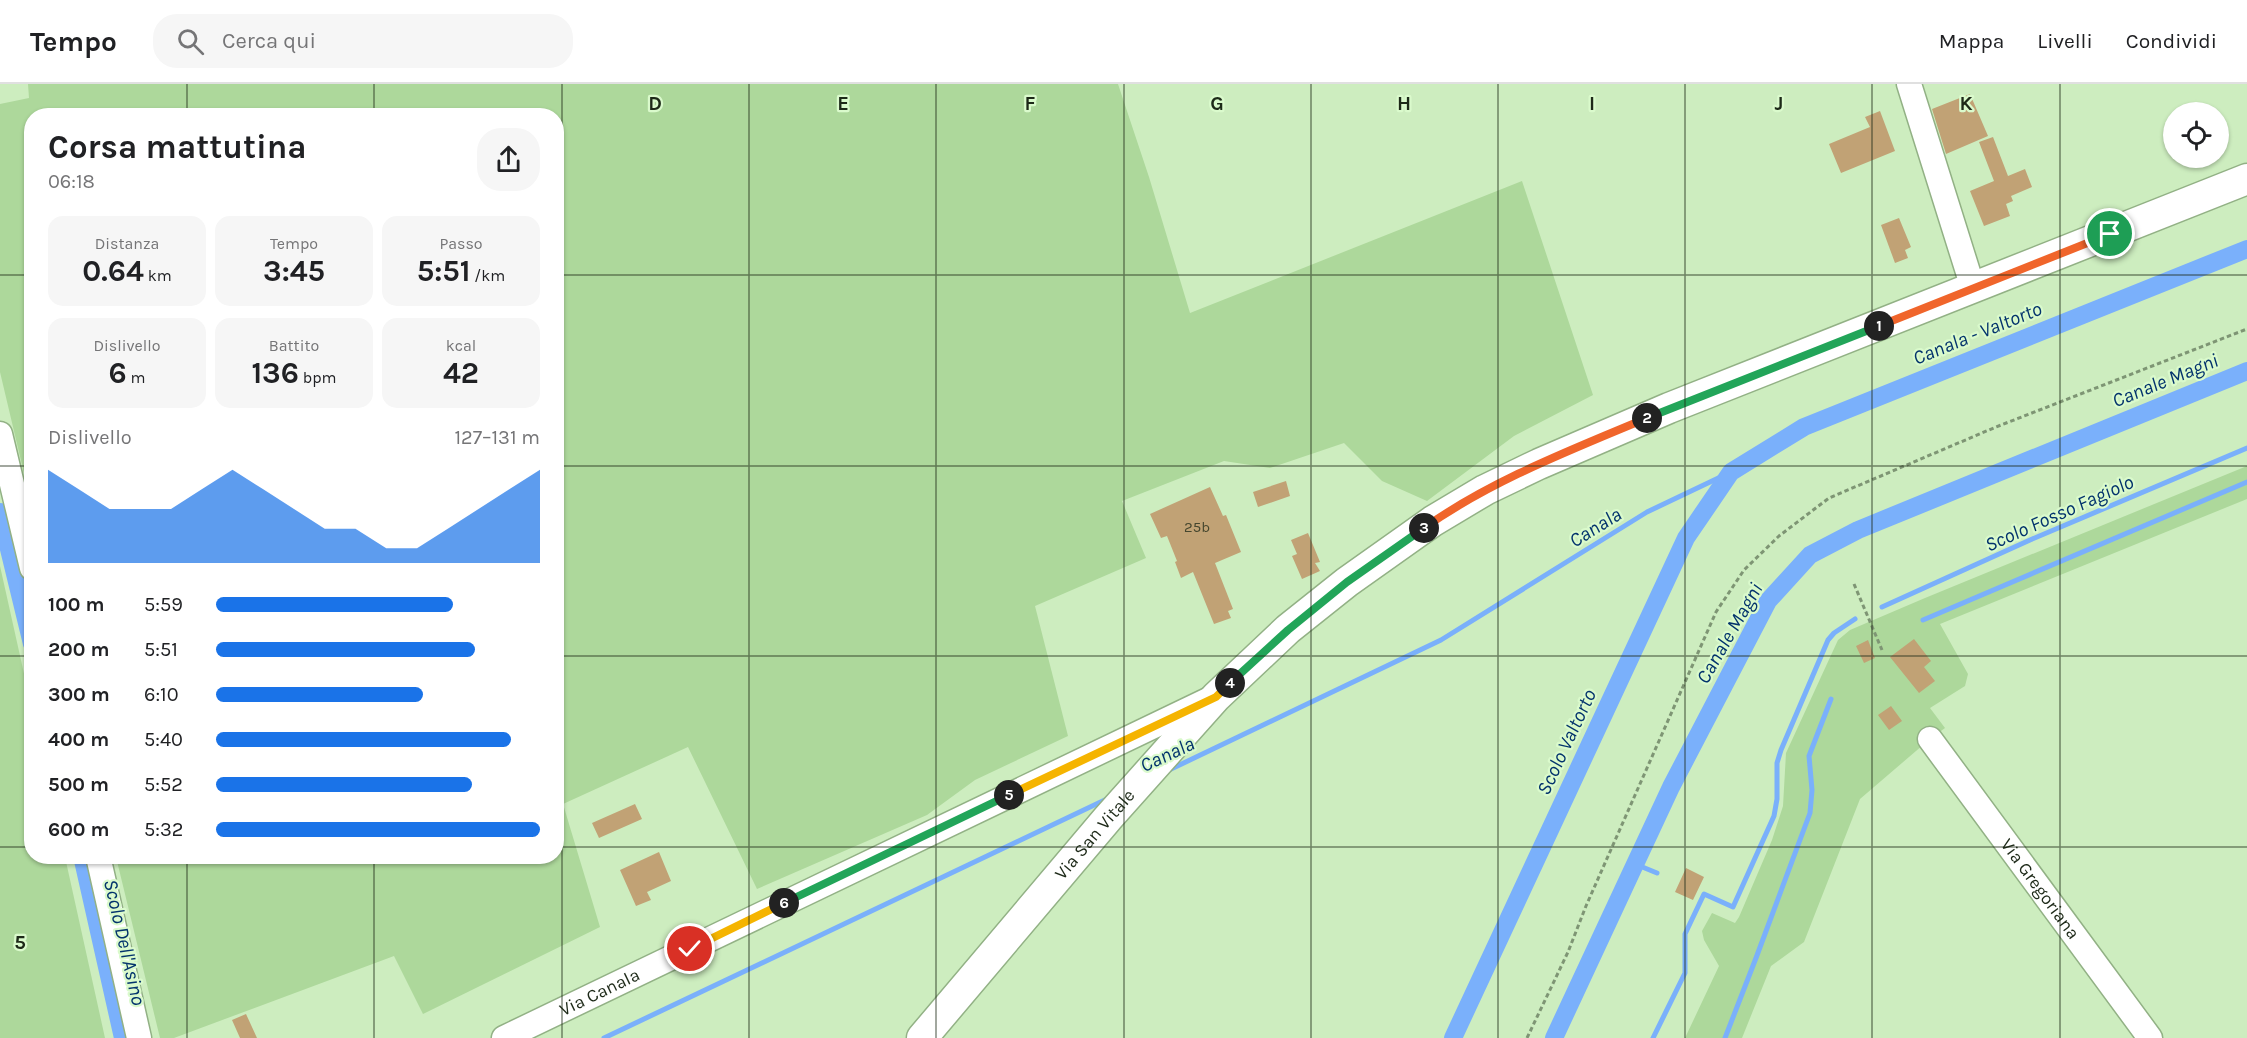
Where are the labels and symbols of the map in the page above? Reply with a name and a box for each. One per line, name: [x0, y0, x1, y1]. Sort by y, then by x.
text: D: [648, 92, 662, 115]
text: E: [837, 92, 849, 115]
text: F: [1025, 92, 1036, 115]
text: G: [1210, 92, 1224, 115]
text: H: [1397, 92, 1411, 115]
text: I: [1589, 92, 1595, 115]
text: J: [1775, 92, 1783, 115]
text: K: [1959, 92, 1973, 115]
pin: [2084, 208, 2135, 259]
water label: Canala - Valtorto: [1910, 297, 2045, 370]
pin: 1: [1864, 311, 1894, 341]
water label: Canale Magni: [2109, 349, 2222, 412]
pin: 2: [1632, 403, 1662, 433]
water label: Scolo Fosso Fagiolo: [1981, 470, 2137, 557]
water label: Canala: [1565, 503, 1626, 552]
pin: 3: [1409, 513, 1439, 543]
house number: 25b: [1184, 518, 1210, 536]
water label: Canale Magni: [1691, 579, 1767, 688]
pin: 4: [1215, 668, 1245, 698]
water label: Scolo Valtorto: [1532, 686, 1601, 799]
water label: Canala: [1136, 732, 1198, 777]
pin: 5: [994, 780, 1024, 810]
street label: Via San Vitale: [1050, 785, 1140, 884]
street label: Via Gregoriana: [1996, 834, 2085, 944]
water label: Scolo Dell'Asino: [99, 877, 150, 1008]
pin: 6: [769, 888, 799, 918]
pin: [664, 923, 715, 974]
text: 5: [14, 931, 26, 954]
street label: Via Canala: [556, 963, 643, 1021]

